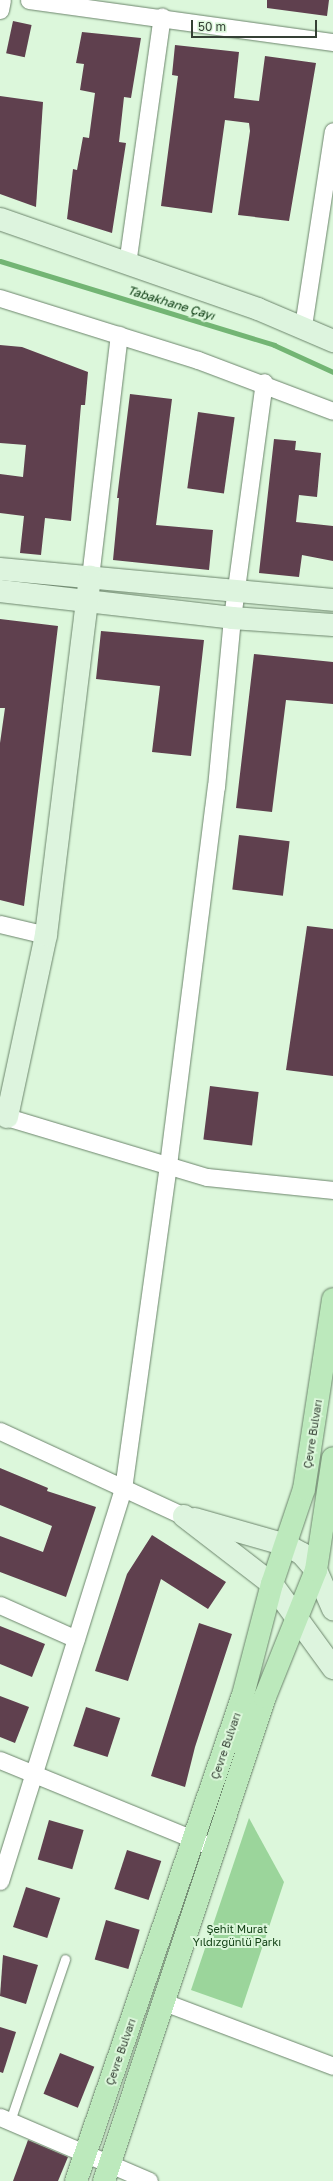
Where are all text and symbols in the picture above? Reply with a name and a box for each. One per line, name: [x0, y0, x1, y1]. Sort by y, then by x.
scale bar: [193, 12, 319, 38]
text: 50 m: [198, 19, 226, 34]
water label: Tabakhane Çayı: [126, 283, 216, 323]
street label: Çevre Bulvarı: [301, 1399, 325, 1469]
street label: Çevre Bulvarı: [208, 1711, 244, 1781]
park label: Şehit Murat Yıldızgünlü Parkı: [193, 1923, 281, 1949]
street label: Çevre Bulvarı: [103, 2017, 139, 2087]

